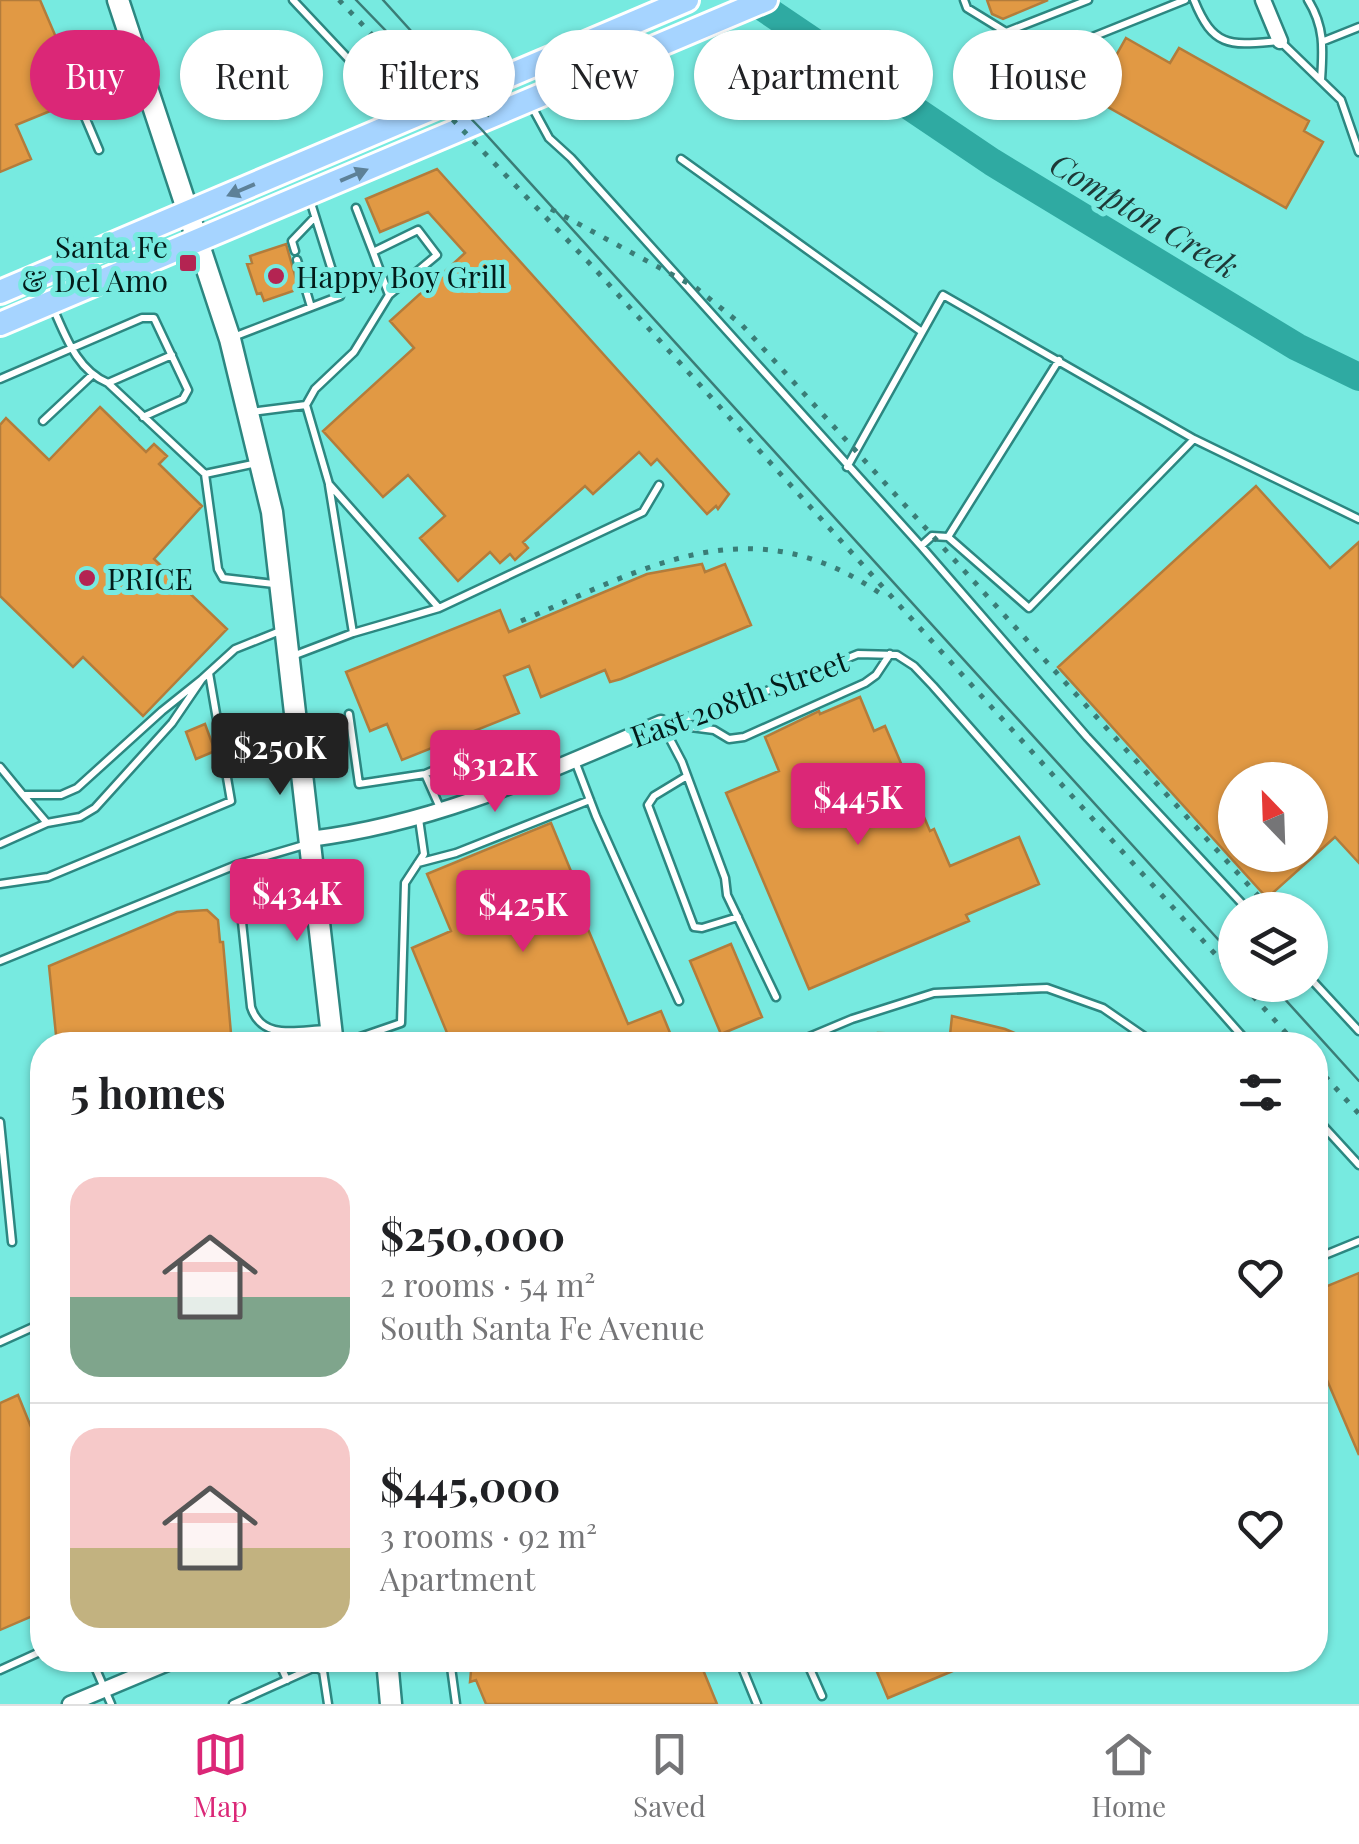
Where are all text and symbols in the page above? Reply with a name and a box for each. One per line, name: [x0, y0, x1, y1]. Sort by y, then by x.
chip: Buy: [30, 30, 160, 120]
chip: Rent: [180, 30, 323, 120]
chip: Filters: [343, 30, 515, 120]
chip: New: [535, 30, 674, 120]
chip: Apartment: [694, 30, 933, 120]
chip: House: [953, 30, 1122, 120]
water label: Compton Creek: [1043, 141, 1247, 287]
one-way arrow: [339, 167, 368, 183]
one-way arrow: [226, 182, 256, 198]
place label: Santa Fe & Del Amo: [22, 226, 168, 300]
marker: Santa Fe & Del Amo: [177, 252, 199, 274]
place label: Happy Boy Grill: [296, 256, 507, 296]
marker: Happy Boy Grill: [265, 265, 287, 287]
place label: PRICE: [107, 558, 193, 598]
marker: PRICE: [76, 567, 98, 589]
street label: East 208th Street: [625, 640, 854, 756]
pin: $250K: [210, 713, 350, 798]
text: $250K: [233, 724, 327, 767]
pin: $312K: [425, 730, 565, 815]
text: $312K: [452, 741, 538, 784]
north arrow: [1218, 762, 1328, 872]
map controls: [1218, 762, 1328, 1002]
pin: $445K: [788, 763, 928, 848]
text: $445K: [813, 774, 903, 817]
pin: $434K: [227, 859, 367, 944]
text: $434K: [252, 870, 342, 913]
pin: $425K: [453, 870, 593, 955]
text: $425K: [478, 881, 568, 924]
button: layers: [1218, 892, 1328, 1002]
text: 5 homes: [70, 1064, 226, 1120]
icon: filters: [1233, 1065, 1288, 1120]
text: $250,000: [380, 1206, 565, 1262]
icon: home: [150, 1217, 270, 1337]
icon: heart: [1233, 1250, 1288, 1305]
text: 2 rooms · 54 m²: [380, 1262, 595, 1305]
text: South Santa Fe Avenue: [380, 1305, 705, 1348]
text: $445,000: [380, 1457, 560, 1513]
icon: home: [150, 1468, 270, 1588]
icon: heart: [1233, 1501, 1288, 1556]
text: 3 rooms · 92 m²: [380, 1513, 597, 1556]
text: Apartment: [380, 1556, 535, 1599]
tab: Map: [193, 1727, 248, 1824]
tab: Saved: [633, 1727, 706, 1824]
tab: Home: [1091, 1727, 1166, 1824]

